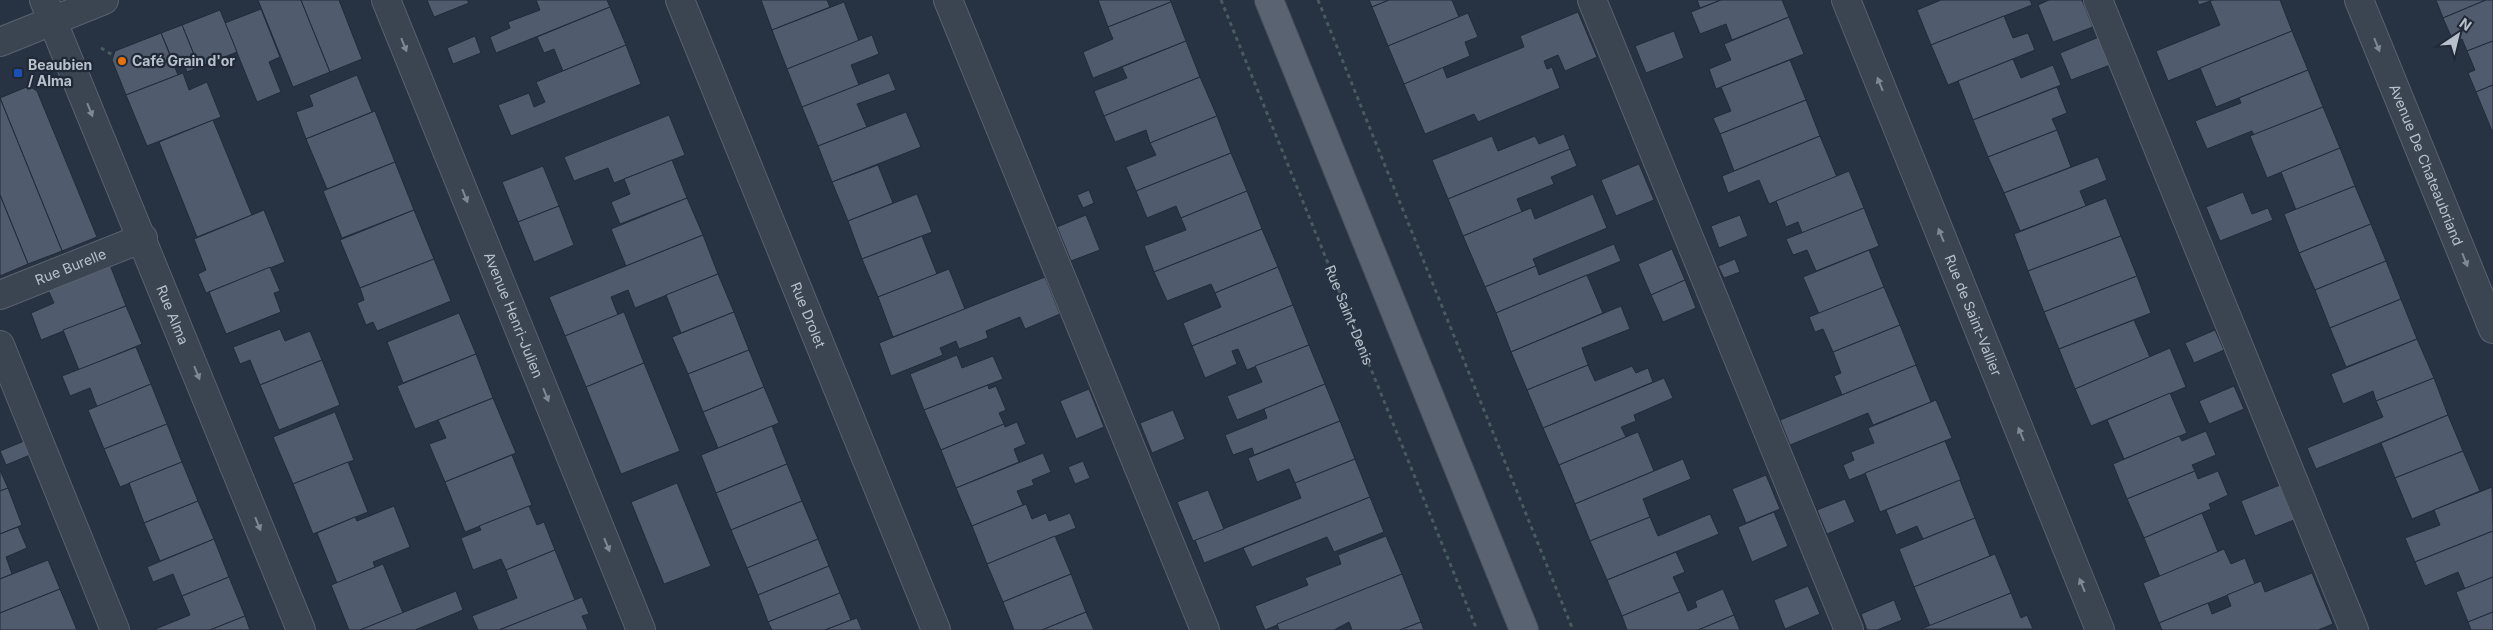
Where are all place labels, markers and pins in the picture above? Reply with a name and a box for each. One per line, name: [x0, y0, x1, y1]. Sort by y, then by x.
place label: Café Grain d'or: [132, 52, 235, 69]
marker: Café Grain d'or: [116, 55, 128, 67]
place label: Beaubien / Alma: [28, 56, 92, 89]
marker: Beaubien / Alma: [12, 67, 24, 79]

